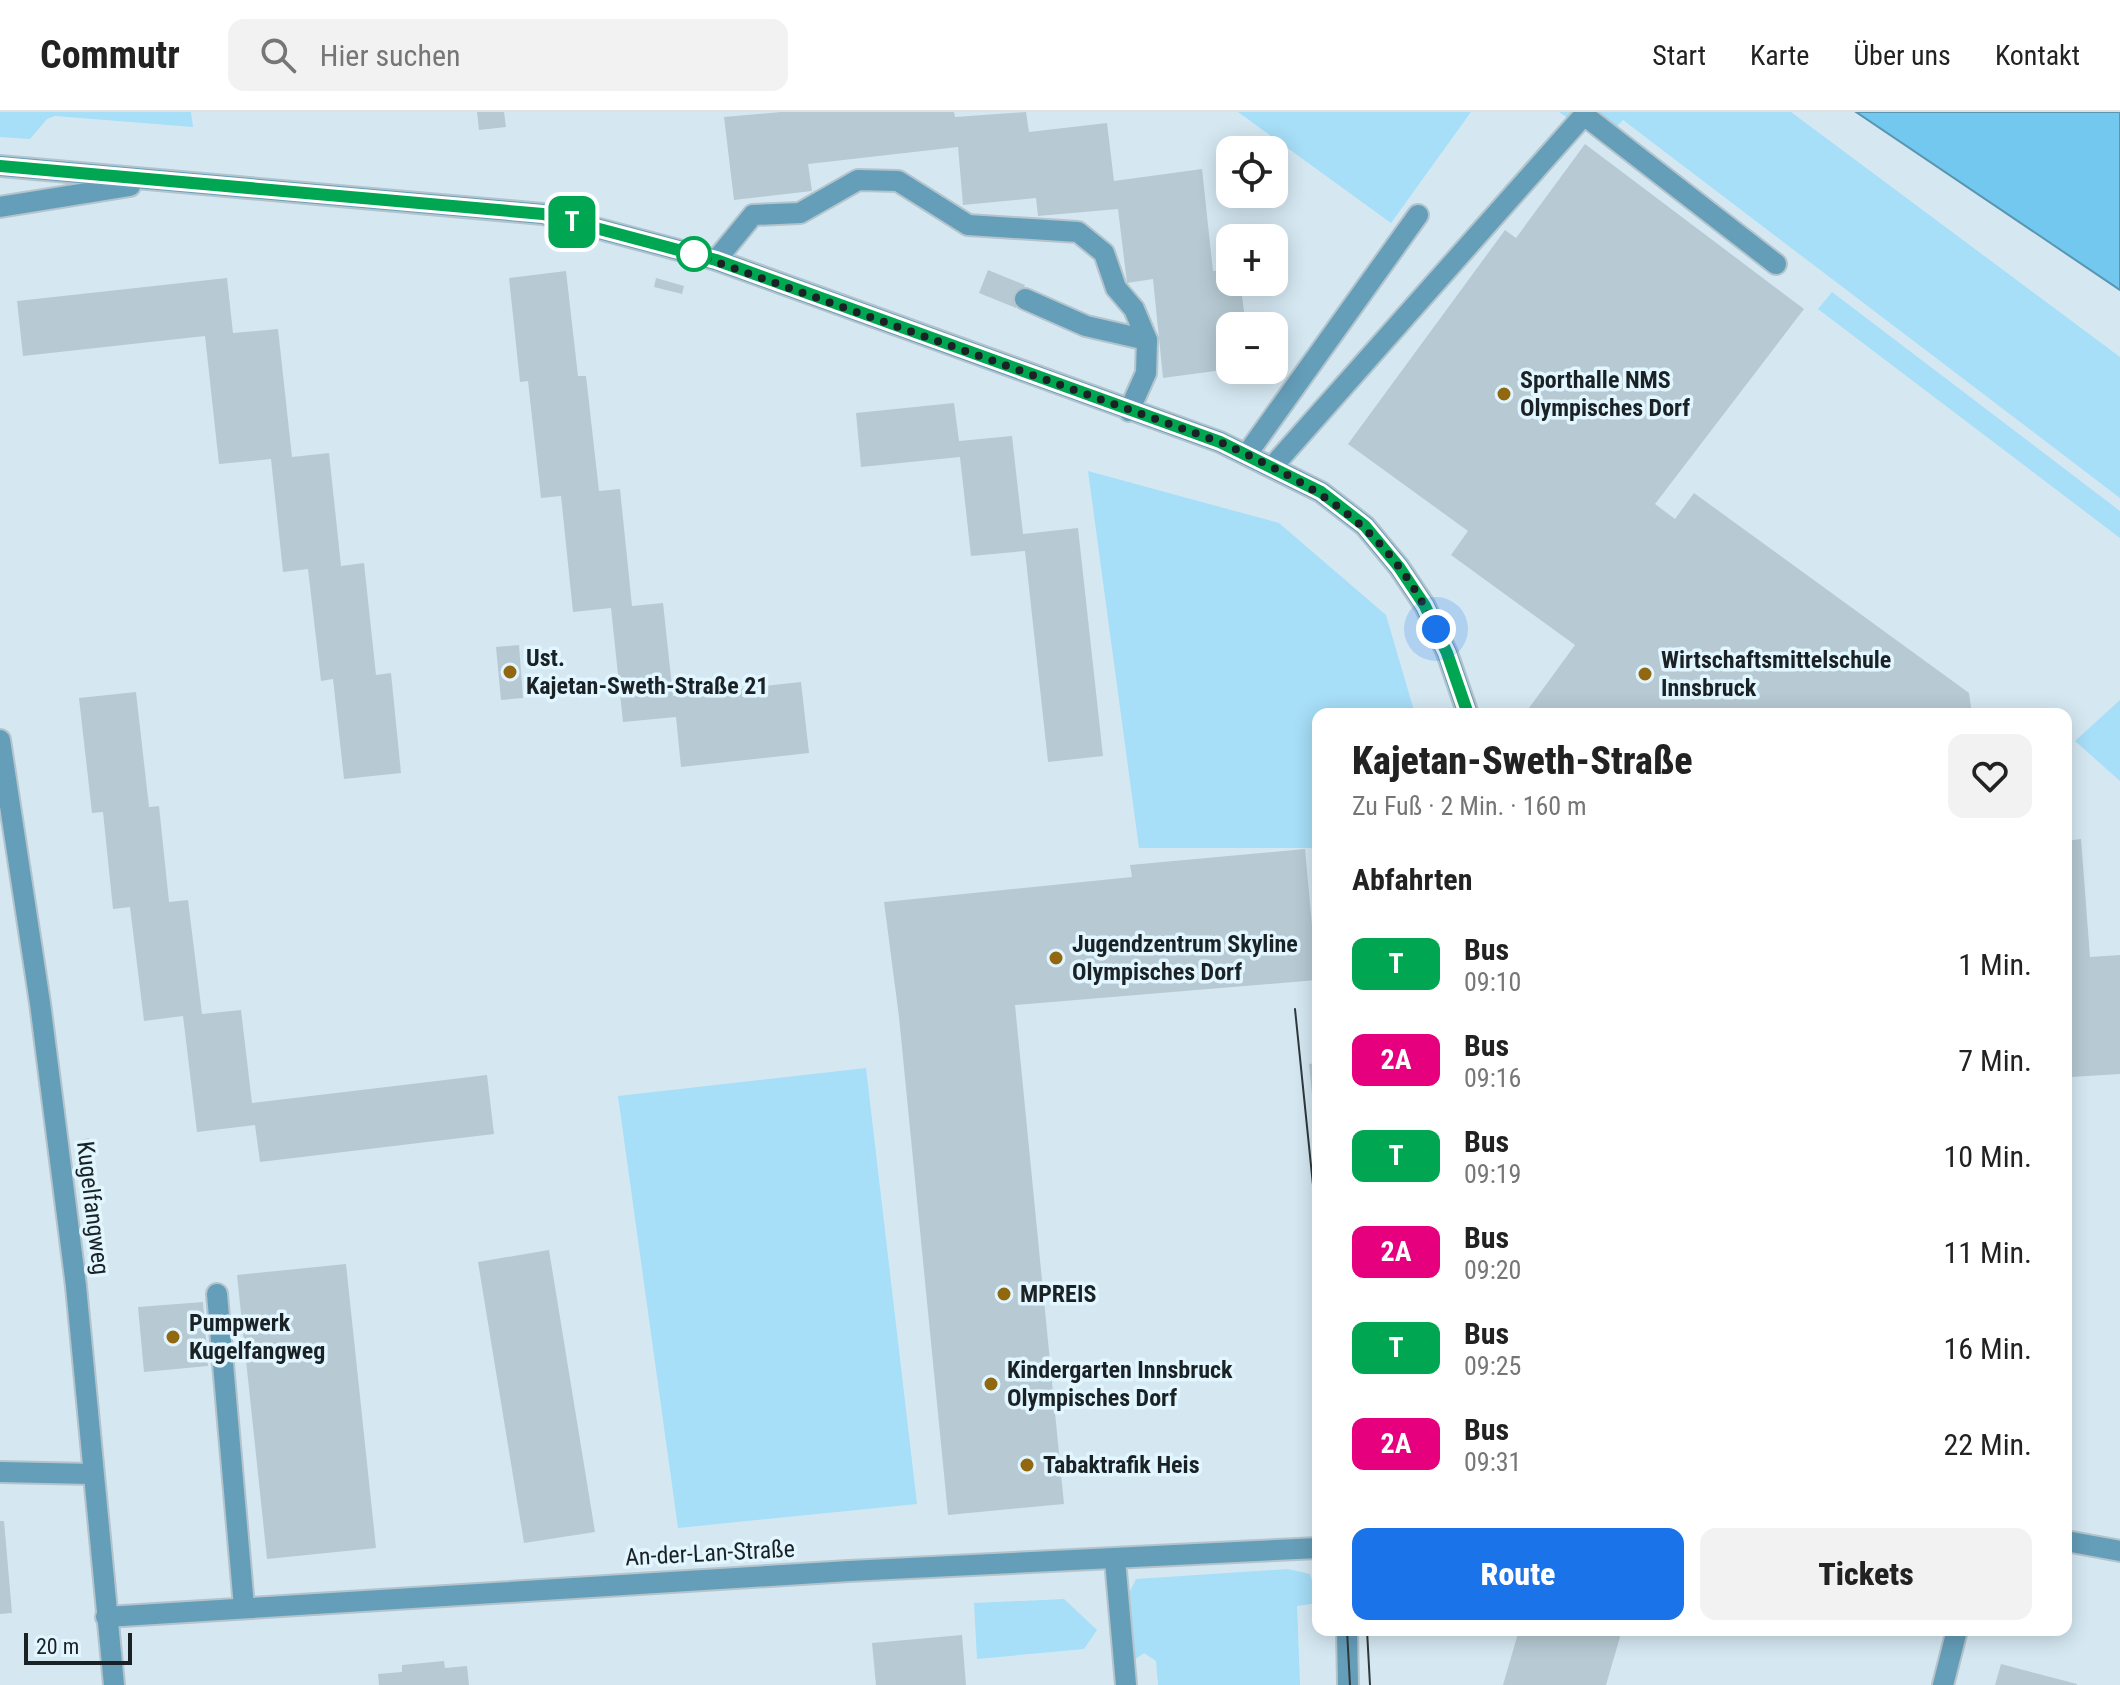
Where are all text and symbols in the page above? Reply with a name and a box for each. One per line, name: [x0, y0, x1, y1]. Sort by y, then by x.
search box: [228, 19, 788, 91]
text: Commutr: [40, 33, 180, 77]
icon: search: [256, 33, 300, 77]
text: Hier suchen: [320, 38, 461, 73]
text: Start: [1652, 39, 1706, 72]
text: Karte: [1750, 39, 1809, 72]
text: Über uns: [1853, 39, 1951, 72]
text: Kontakt: [1995, 39, 2080, 72]
map controls: [1216, 136, 1288, 384]
button: locate: [1216, 136, 1288, 208]
line badge: T: [546, 196, 598, 248]
text: T: [564, 205, 580, 238]
button: +: [1216, 224, 1288, 296]
unlabelled marker: [677, 237, 711, 271]
button: −: [1216, 312, 1288, 384]
place label: Sporthalle NMS Olympisches Dorf: [1520, 366, 1690, 422]
marker: Sporthalle NMS Olympisches Dorf: [1495, 385, 1513, 403]
your location: [1416, 609, 1456, 649]
place label: Ust. Kajetan-Sweth-Straße 21: [526, 644, 768, 700]
place label: Wirtschaftsmittelschule Innsbruck: [1661, 646, 1891, 702]
marker: Ust. Kajetan-Sweth-Straße 21: [501, 663, 519, 681]
marker: Wirtschaftsmittelschule Innsbruck: [1636, 665, 1654, 683]
button: heart: [1948, 734, 2032, 818]
text: Kajetan-Sweth-Straße: [1352, 739, 1693, 783]
text: Zu Fuß · 2 Min. · 160 m: [1352, 791, 1587, 821]
text: Abfahrten: [1352, 862, 1472, 897]
place label: Jugendzentrum Skyline Olympisches Dorf: [1072, 930, 1298, 986]
text: Bus: [1464, 932, 1509, 967]
text: T: [1388, 947, 1404, 980]
text: 1 Min.: [1958, 947, 2032, 982]
marker: Jugendzentrum Skyline Olympisches Dorf: [1047, 949, 1065, 967]
text: 09:10: [1464, 967, 1521, 997]
text: Bus: [1464, 1028, 1509, 1063]
text: 2A: [1381, 1043, 1411, 1076]
text: 7 Min.: [1958, 1043, 2032, 1078]
text: 09:16: [1464, 1063, 1521, 1093]
text: Bus: [1464, 1124, 1509, 1159]
text: T: [1388, 1139, 1404, 1172]
text: 10 Min.: [1944, 1139, 2032, 1174]
street label: Kugelfangweg: [71, 1140, 115, 1276]
text: 09:19: [1464, 1159, 1521, 1189]
text: Bus: [1464, 1220, 1509, 1255]
text: 2A: [1381, 1235, 1411, 1268]
text: 11 Min.: [1944, 1235, 2032, 1270]
text: 09:20: [1464, 1255, 1521, 1285]
place label: MPREIS: [1020, 1280, 1096, 1308]
marker: MPREIS: [995, 1285, 1013, 1303]
place label: Pumpwerk Kugelfangweg: [189, 1309, 325, 1365]
text: Bus: [1464, 1316, 1509, 1351]
marker: Pumpwerk Kugelfangweg: [164, 1328, 182, 1346]
text: T: [1388, 1331, 1404, 1364]
text: 16 Min.: [1944, 1331, 2032, 1366]
text: 09:25: [1464, 1351, 1521, 1381]
place label: Kindergarten Innsbruck Olympisches Dorf: [1007, 1356, 1233, 1412]
marker: Kindergarten Innsbruck Olympisches Dorf: [982, 1375, 1000, 1393]
text: Bus: [1464, 1412, 1509, 1447]
text: 2A: [1381, 1427, 1411, 1460]
text: 22 Min.: [1944, 1427, 2032, 1462]
text: 09:31: [1464, 1447, 1521, 1477]
place label: Tabaktrafik Heis: [1043, 1451, 1200, 1479]
marker: Tabaktrafik Heis: [1018, 1456, 1036, 1474]
button: Route: [1352, 1528, 1684, 1620]
button: Tickets: [1700, 1528, 2032, 1620]
street label: An-der-Lan-Straße: [624, 1535, 796, 1571]
scale bar: [24, 1629, 132, 1665]
text: 20 m: [36, 1634, 79, 1659]

